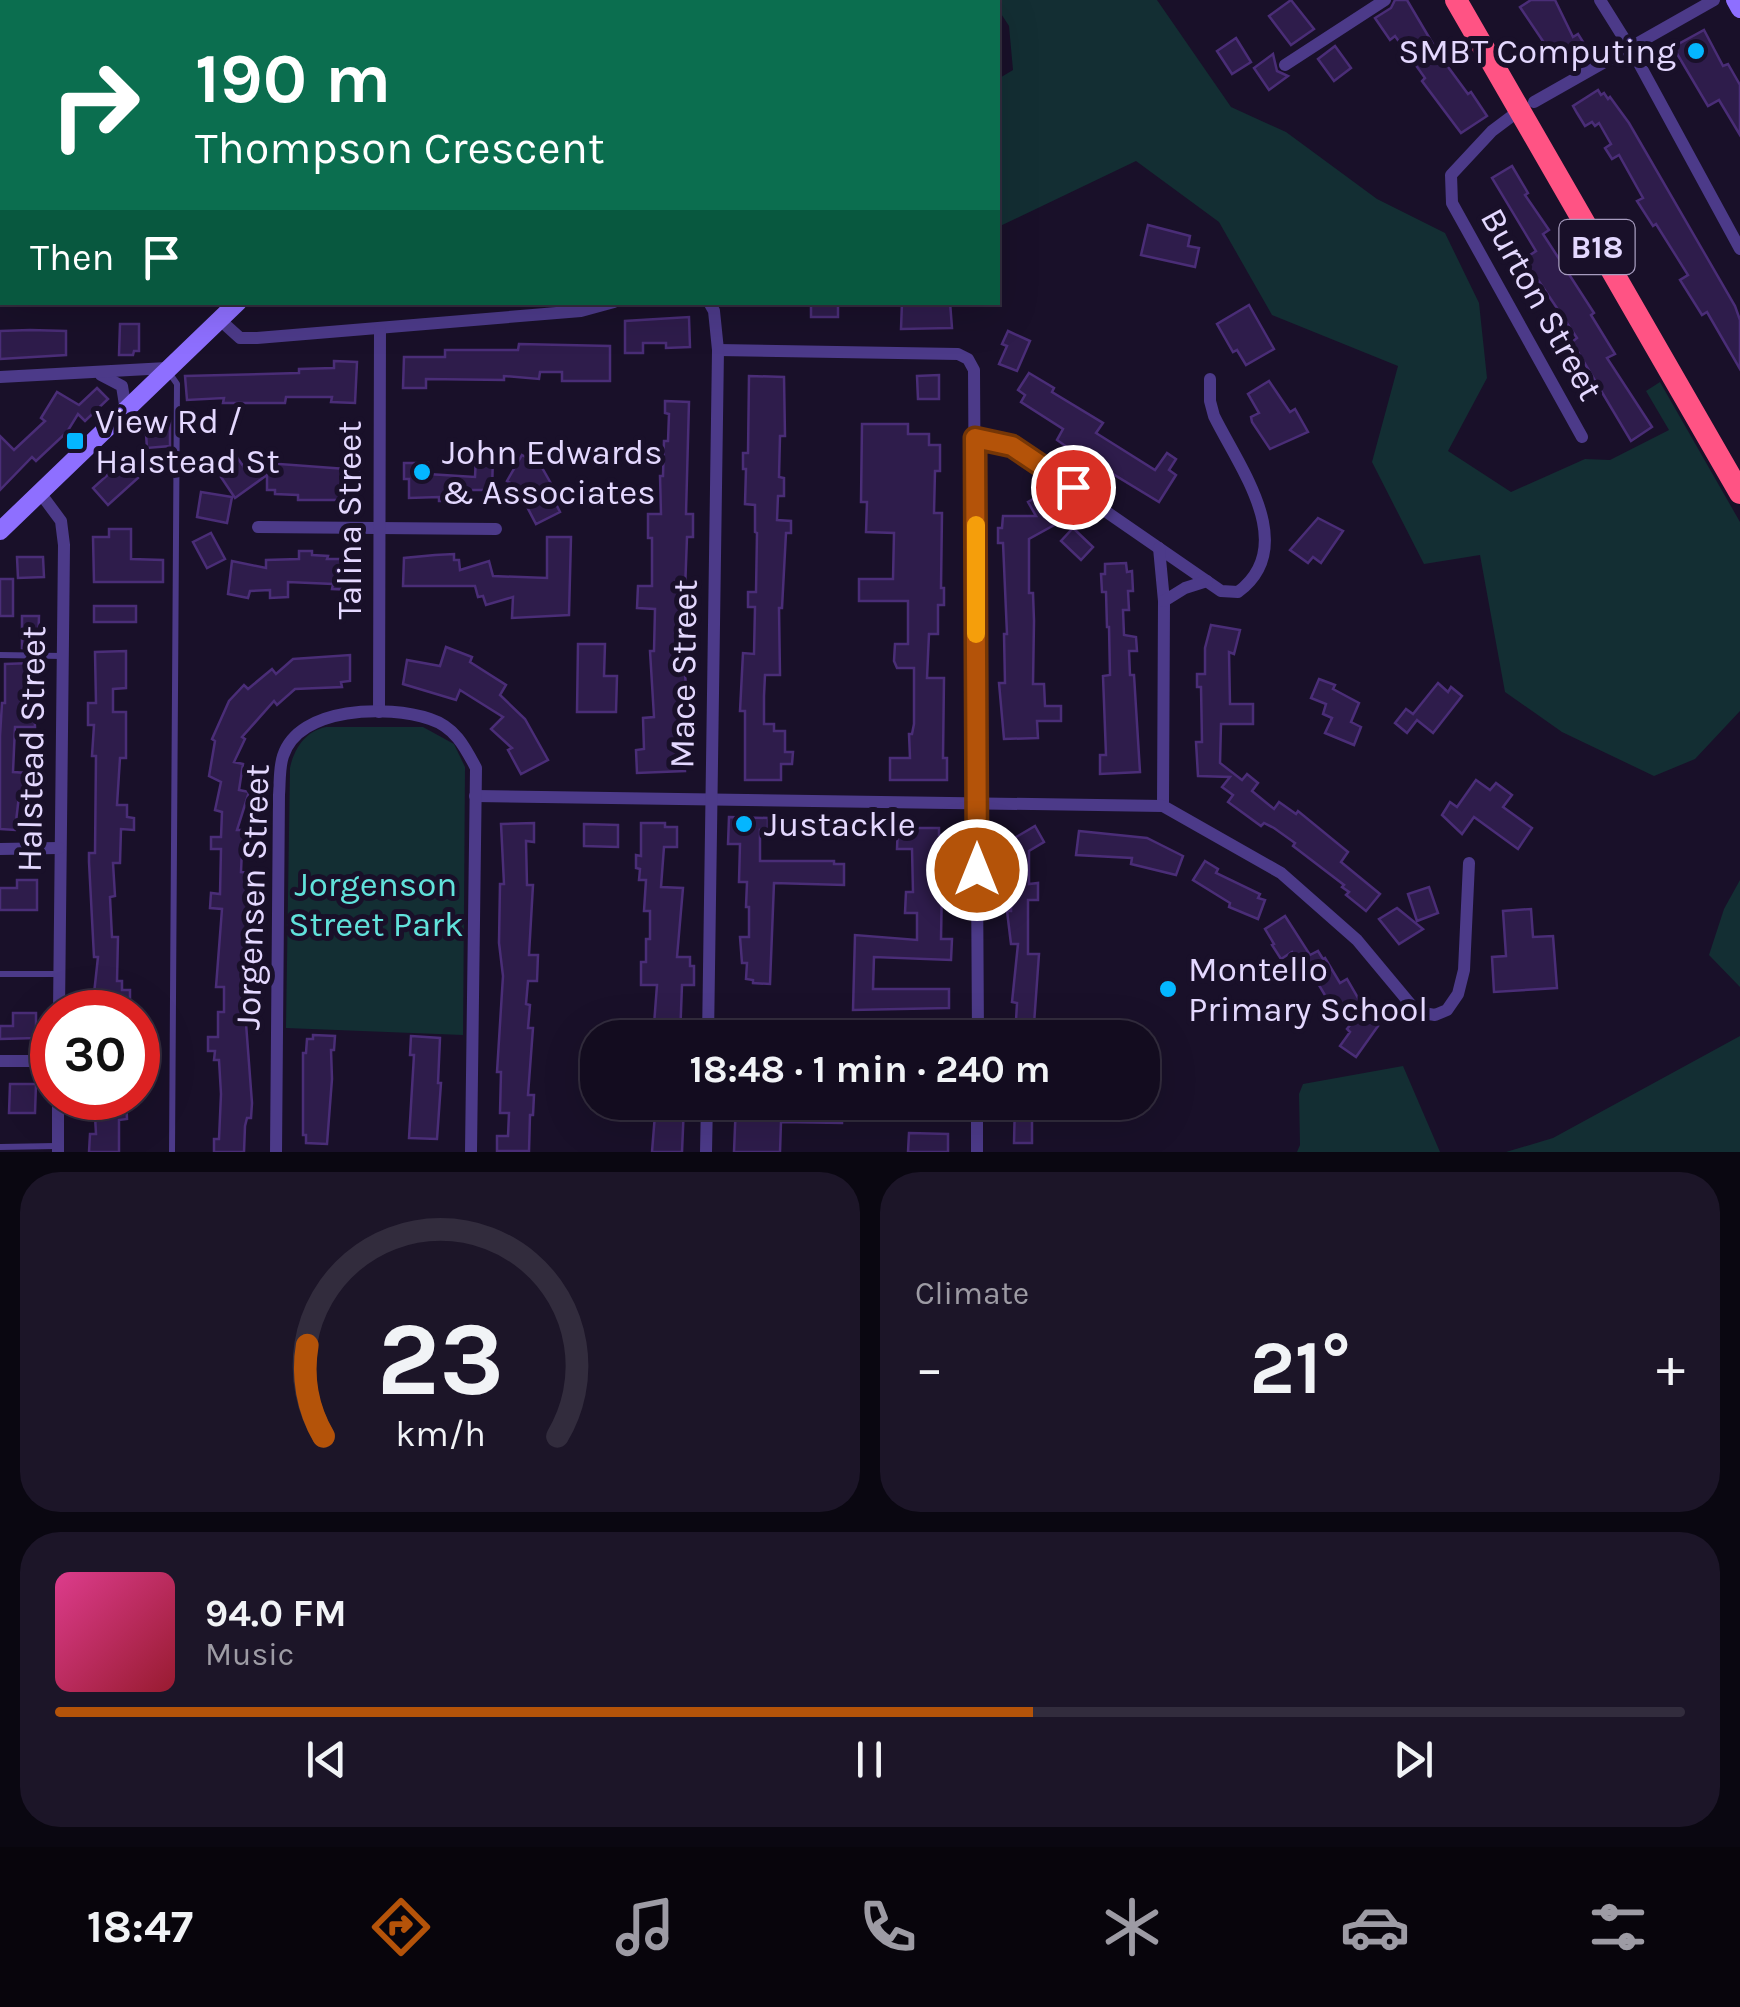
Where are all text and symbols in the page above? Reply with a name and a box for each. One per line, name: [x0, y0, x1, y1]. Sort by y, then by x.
place label: SMBT Computing: [1398, 31, 1676, 72]
text: 190 m: [195, 38, 391, 120]
icon: right: [30, 40, 160, 170]
marker: SMBT Computing: [1685, 40, 1707, 62]
text: Thompson Crescent: [195, 122, 605, 174]
street label: Burton Street: [1472, 201, 1611, 408]
road number: B18: [1560, 220, 1634, 274]
icon: arrive: [134, 230, 189, 285]
text: Then: [30, 235, 114, 280]
place label: View Rd / Halstead St: [95, 401, 280, 482]
street label: Talina Street: [329, 421, 370, 619]
marker: View Rd / Halstead St: [64, 430, 86, 452]
place label: John Edwards & Associates: [442, 432, 663, 513]
pin: [1031, 445, 1116, 530]
icon: arrive: [1046, 460, 1101, 515]
marker: John Edwards & Associates: [411, 461, 433, 483]
street label: Mace Street: [661, 579, 706, 769]
street label: Halstead Street: [9, 625, 54, 873]
street label: Jorgensen Street: [227, 763, 278, 1031]
place label: Justackle: [764, 804, 916, 845]
marker: Justackle: [733, 813, 755, 835]
position arrow: [925, 818, 1029, 922]
park label: Jorgenson Street Park: [288, 864, 464, 945]
place label: Montello Primary School: [1188, 949, 1428, 1030]
marker: Montello Primary School: [1157, 978, 1179, 1000]
speed limit sign: 30: [30, 990, 160, 1120]
text: 18:48 · 1 min · 240 m: [689, 1047, 1051, 1092]
text: Climate: [915, 1275, 1029, 1312]
text: 23: [376, 1299, 504, 1420]
text: 21°: [1249, 1324, 1351, 1412]
text: −: [915, 1336, 944, 1400]
text: +: [1656, 1336, 1685, 1400]
text: km/h: [395, 1413, 485, 1455]
text: 94.0 FM: [205, 1591, 347, 1636]
text: Music: [205, 1636, 294, 1673]
icon: previous: [299, 1732, 354, 1787]
icon: pause: [842, 1732, 897, 1787]
icon: next: [1386, 1732, 1441, 1787]
icon: directions: [366, 1892, 436, 1962]
icon: music: [610, 1892, 680, 1962]
icon: phone: [853, 1892, 923, 1962]
icon: climate: [1097, 1892, 1167, 1962]
icon: car: [1340, 1892, 1410, 1962]
icon: filters: [1583, 1892, 1653, 1962]
text: 18:47: [87, 1901, 193, 1953]

